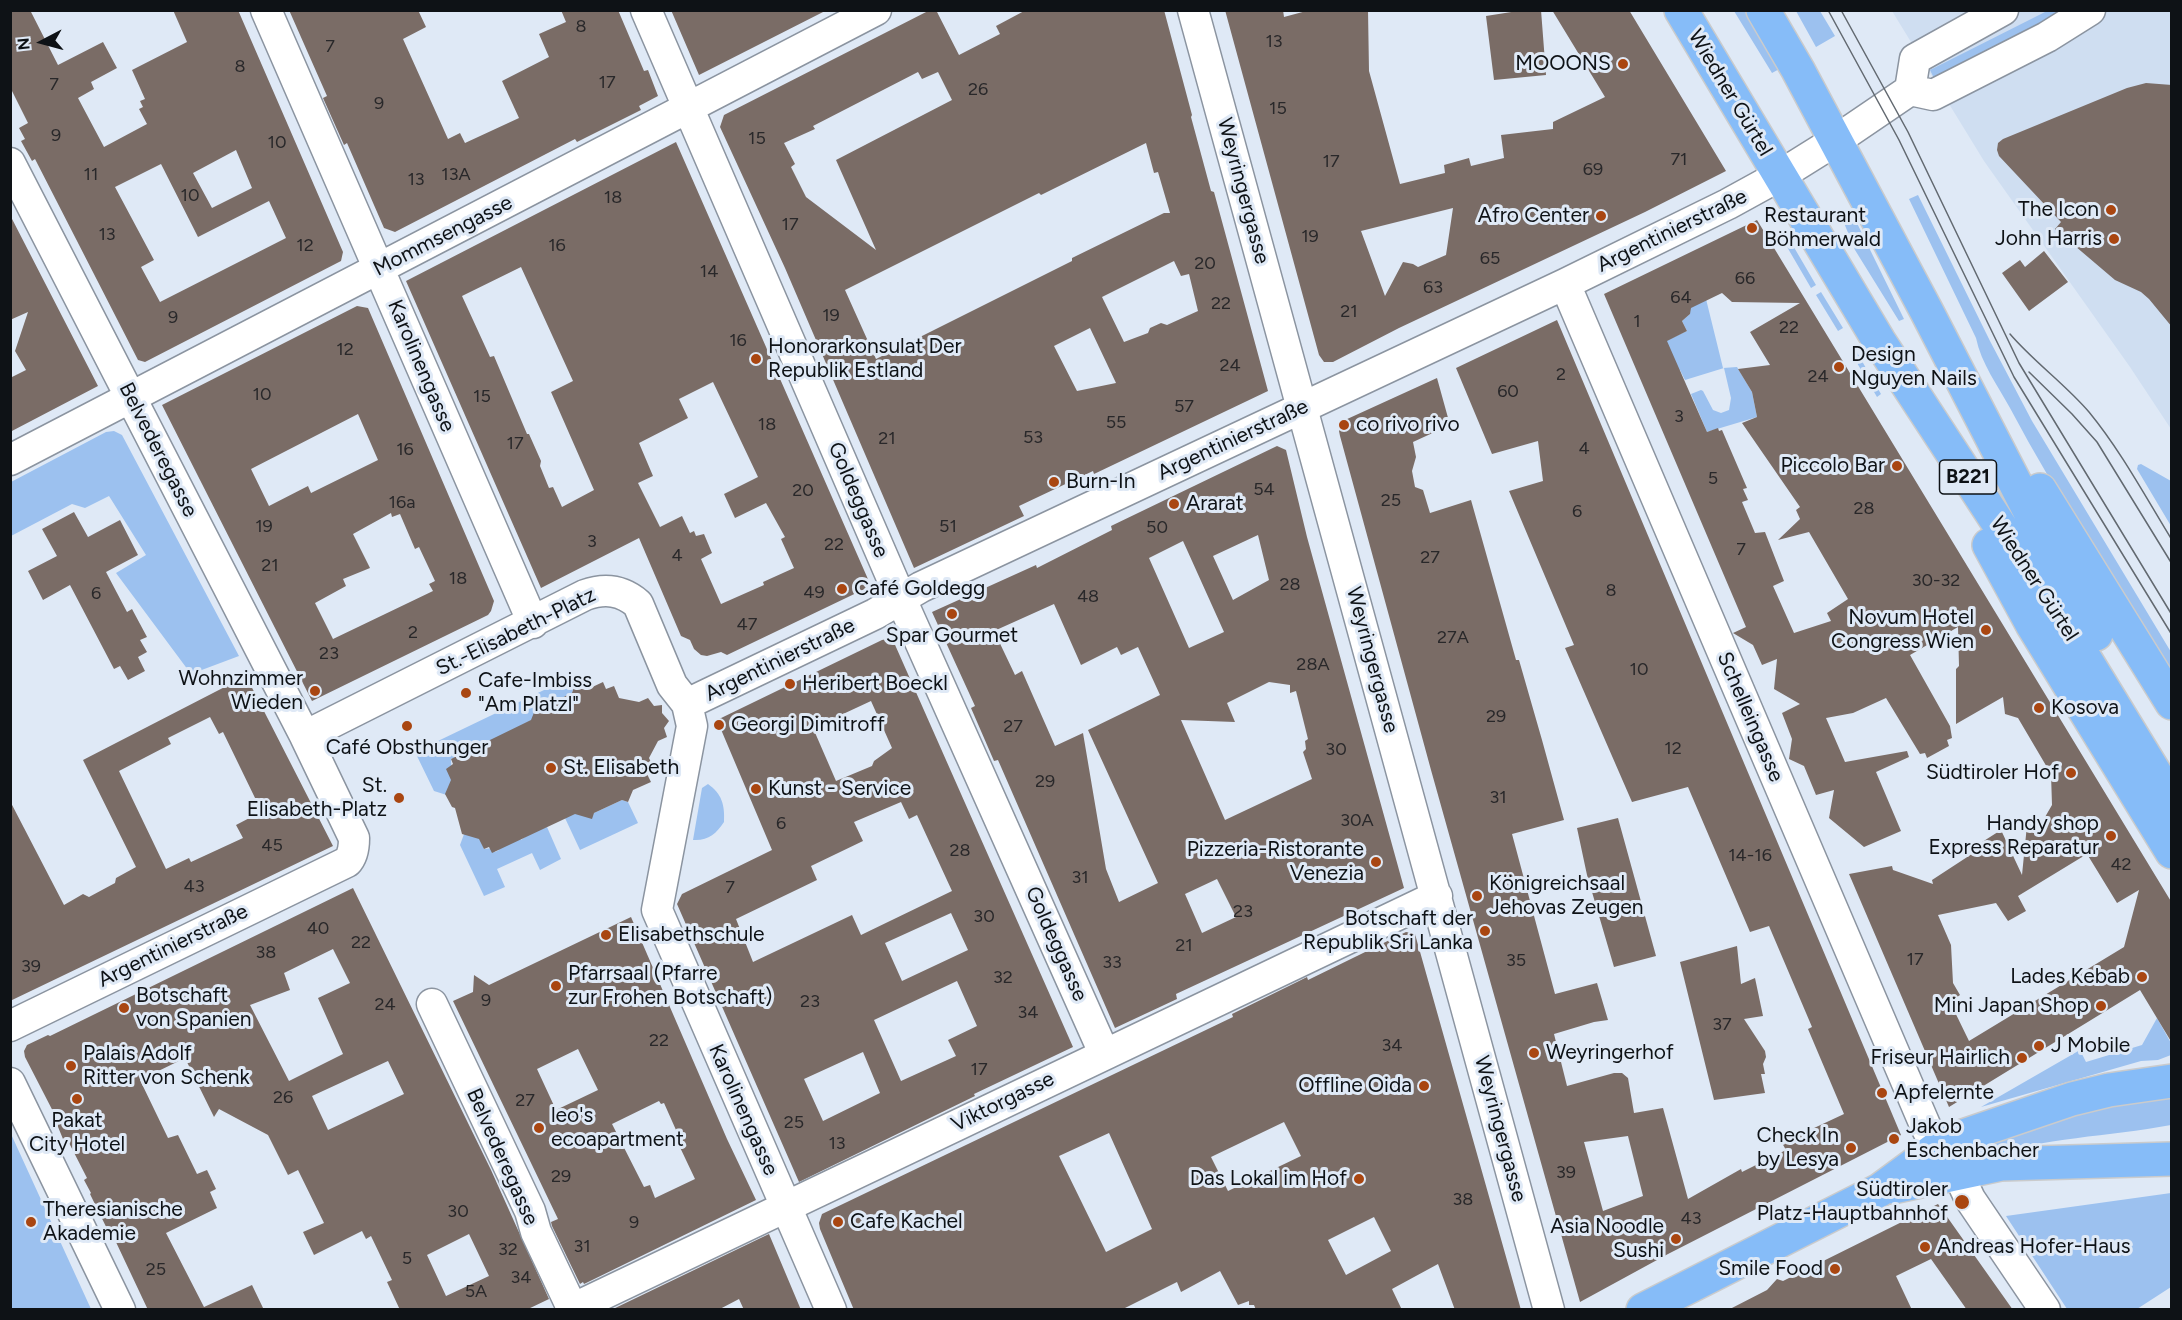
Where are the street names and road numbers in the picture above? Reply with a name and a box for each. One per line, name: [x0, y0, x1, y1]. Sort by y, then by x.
street label: Wiedner Gürtel: [1682, 25, 1778, 161]
street label: Weyringergasse: [1211, 115, 1275, 267]
street label: Argentinierstraße: [1593, 184, 1751, 278]
street label: Mommsengasse: [369, 190, 517, 282]
street label: Karolinengasse: [382, 296, 460, 436]
street label: Belvederegasse: [113, 379, 203, 521]
street label: Argentinierstraße: [1154, 394, 1312, 486]
street label: Goldeggasse: [822, 438, 894, 562]
road number: B221: [1940, 460, 1996, 494]
street label: Wiedner Gürtel: [1984, 512, 2084, 646]
street label: St.-Elisabeth-Platz: [432, 582, 600, 682]
street label: Weyringergasse: [1340, 584, 1404, 736]
street label: Argentinierstraße: [701, 613, 859, 707]
street label: Schelleingasse: [1711, 648, 1789, 786]
street label: Goldeggasse: [1019, 883, 1093, 1005]
street label: Argentinierstraße: [94, 899, 252, 993]
street label: Karolinengasse: [703, 1040, 783, 1180]
street label: Weyringergasse: [1468, 1053, 1532, 1205]
street label: Viktorgasse: [948, 1066, 1058, 1138]
street label: Belvederegasse: [461, 1085, 543, 1229]

